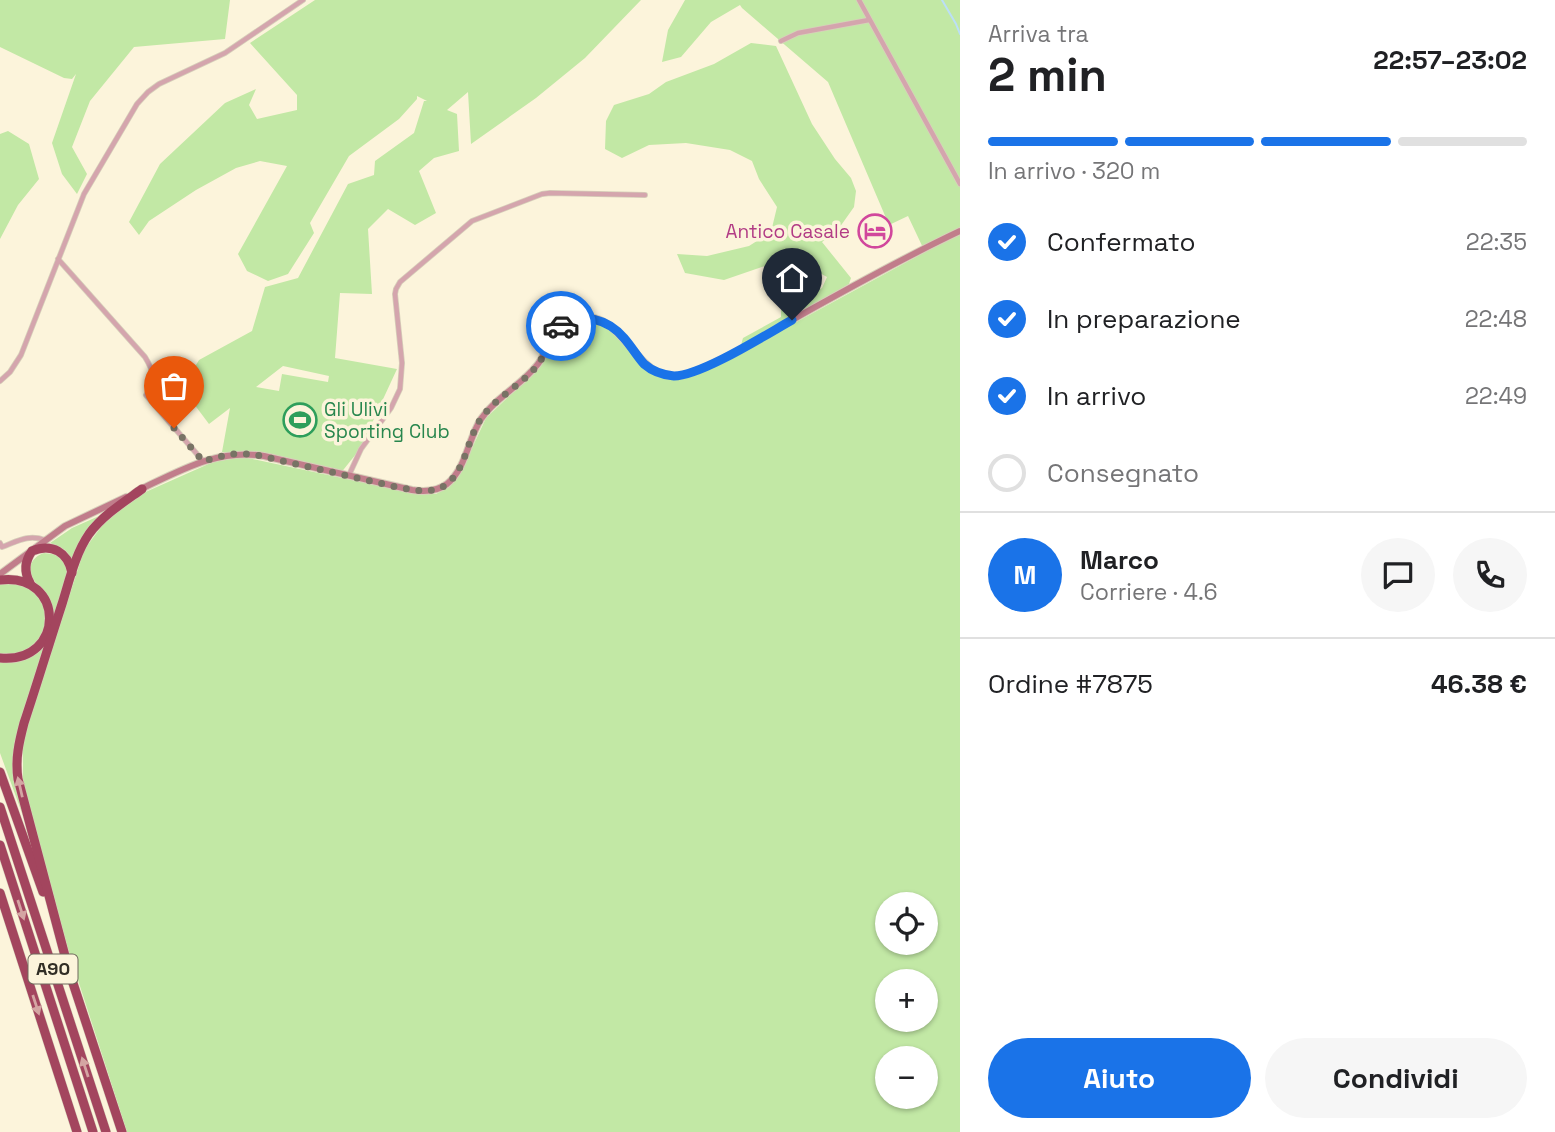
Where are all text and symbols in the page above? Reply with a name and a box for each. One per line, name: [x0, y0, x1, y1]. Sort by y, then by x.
text: Arriva tra: [988, 19, 1089, 49]
text: 22:57–23:02: [1373, 43, 1527, 77]
text: 2 min: [988, 46, 1107, 104]
text: In arrivo · 320 m: [988, 156, 1160, 186]
hotel icon: Antico Casale: [856, 212, 894, 250]
place label: Antico Casale: [725, 219, 850, 244]
icon: check: [988, 223, 1026, 261]
text: Confermato: [1047, 225, 1195, 259]
text: 22:35: [1466, 227, 1527, 257]
pin: [762, 248, 822, 320]
icon: home: [773, 259, 811, 297]
courier: [526, 291, 596, 361]
icon: check: [988, 300, 1026, 338]
text: In preparazione: [1047, 302, 1241, 336]
text: 22:48: [1465, 304, 1527, 334]
icon: car: [542, 307, 580, 345]
pin: [144, 356, 204, 428]
icon: bag: [155, 367, 193, 405]
icon: check: [988, 377, 1026, 415]
text: In arrivo: [1047, 379, 1146, 413]
text: 22:49: [1465, 381, 1527, 411]
place label: Gli Ulivi Sporting Club: [324, 397, 450, 444]
sports icon: Gli Ulivi Sporting Club: [281, 401, 319, 439]
text: Consegnato: [1047, 456, 1199, 490]
button: chat: [1361, 538, 1435, 612]
button: phone: [1453, 538, 1527, 612]
text: Marco: [1080, 543, 1159, 577]
text: M: [1014, 558, 1036, 592]
text: Corriere · 4.6: [1080, 577, 1218, 607]
text: Ordine #7875: [988, 667, 1153, 701]
text: 46.38 €: [1431, 667, 1527, 701]
one-way arrow: [14, 776, 25, 798]
map controls: [875, 892, 938, 1109]
button: locate: [875, 892, 938, 955]
one-way arrow: [17, 900, 27, 921]
road number: A90: [28, 954, 78, 984]
button: +: [875, 969, 938, 1032]
one-way arrow: [31, 994, 42, 1015]
button: Aiuto: [988, 1038, 1251, 1118]
button: Condividi: [1265, 1038, 1527, 1118]
button: −: [875, 1046, 938, 1109]
one-way arrow: [79, 1056, 90, 1077]

